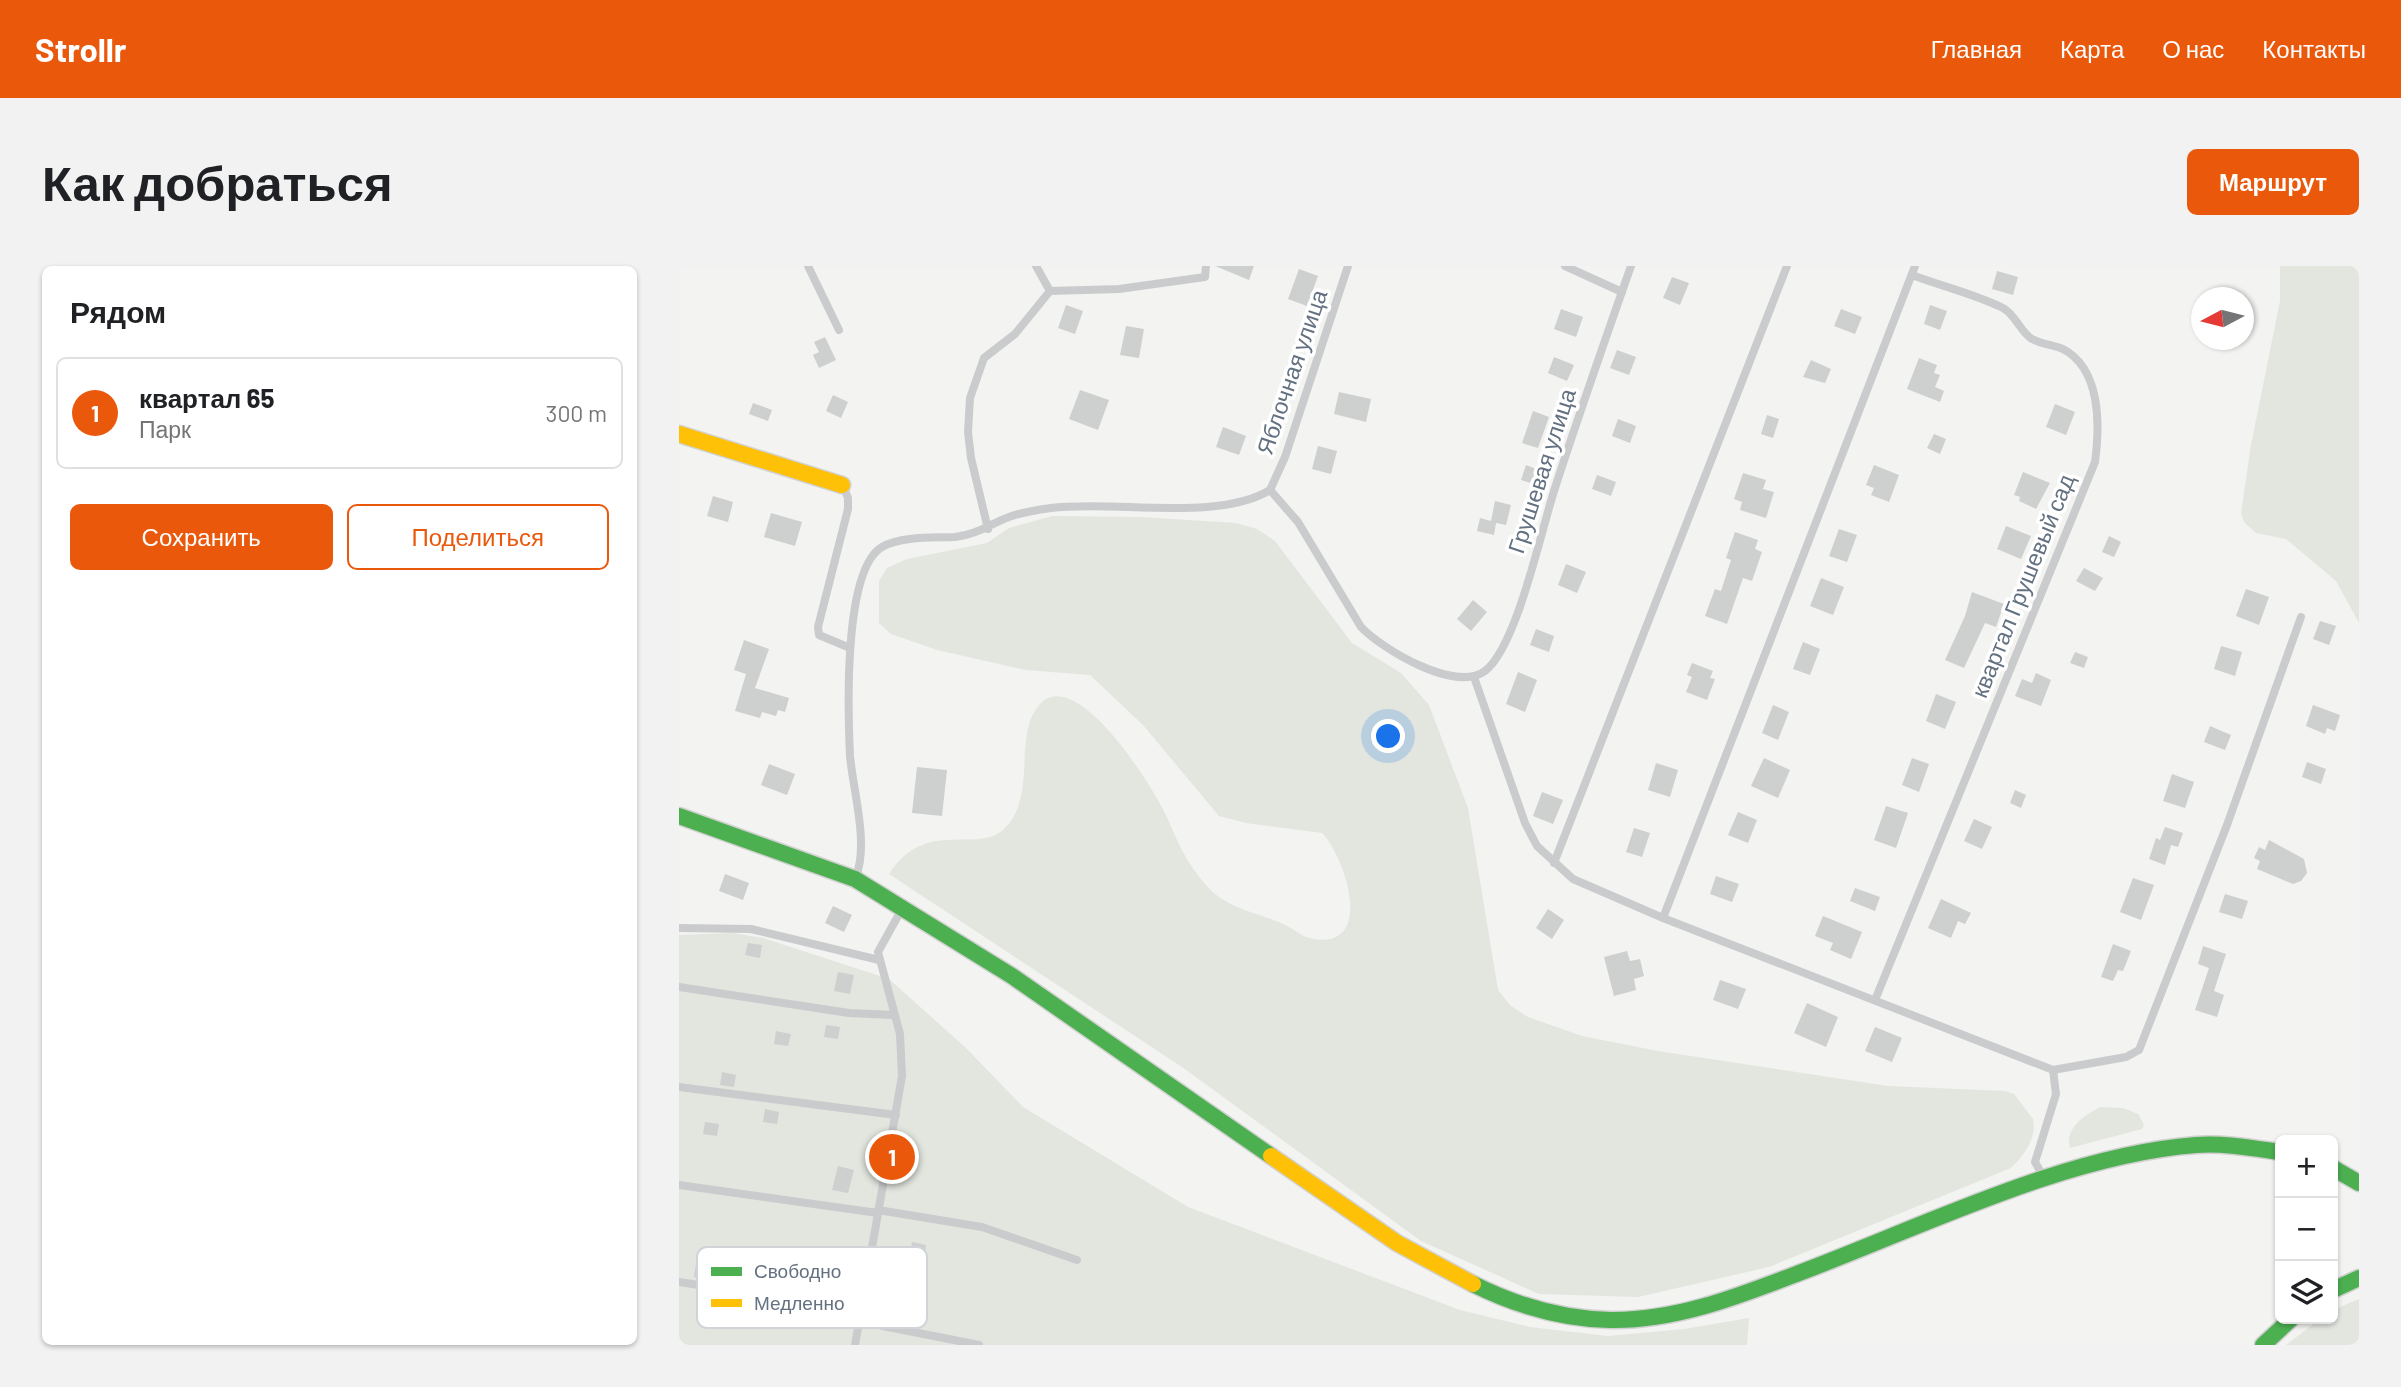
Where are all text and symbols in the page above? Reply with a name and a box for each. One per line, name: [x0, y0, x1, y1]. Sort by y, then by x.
text: Strollr: [35, 29, 127, 69]
text: Главная: [1931, 34, 2022, 63]
text: Карта: [2060, 34, 2124, 63]
text: О нас: [2162, 34, 2224, 63]
text: Контакты: [2262, 34, 2366, 63]
button: Маршрут: [2187, 149, 2359, 215]
text: Как добраться: [42, 152, 393, 211]
street label: Яблочная улица: [1250, 285, 1332, 458]
north arrow: [2191, 287, 2254, 350]
text: Рядом: [70, 293, 166, 329]
text: квартал 65: [139, 382, 275, 413]
street label: Грушевая улица: [1501, 385, 1581, 557]
text: 1: [91, 399, 99, 427]
text: 300 m: [546, 399, 607, 427]
text: Парк: [139, 415, 191, 443]
street label: квартал Грушевый сад: [1964, 469, 2080, 701]
button: Сохранить: [70, 504, 333, 570]
button: Поделиться: [347, 504, 609, 570]
your location: [1371, 719, 1405, 753]
pin: 1: [869, 1131, 915, 1183]
map controls: [2275, 1135, 2338, 1324]
button: +: [2275, 1135, 2338, 1198]
button: −: [2275, 1198, 2338, 1261]
legend: [697, 1247, 927, 1328]
text: Свободно: [754, 1259, 841, 1282]
button: layers: [2275, 1261, 2338, 1324]
text: Медленно: [754, 1291, 844, 1314]

